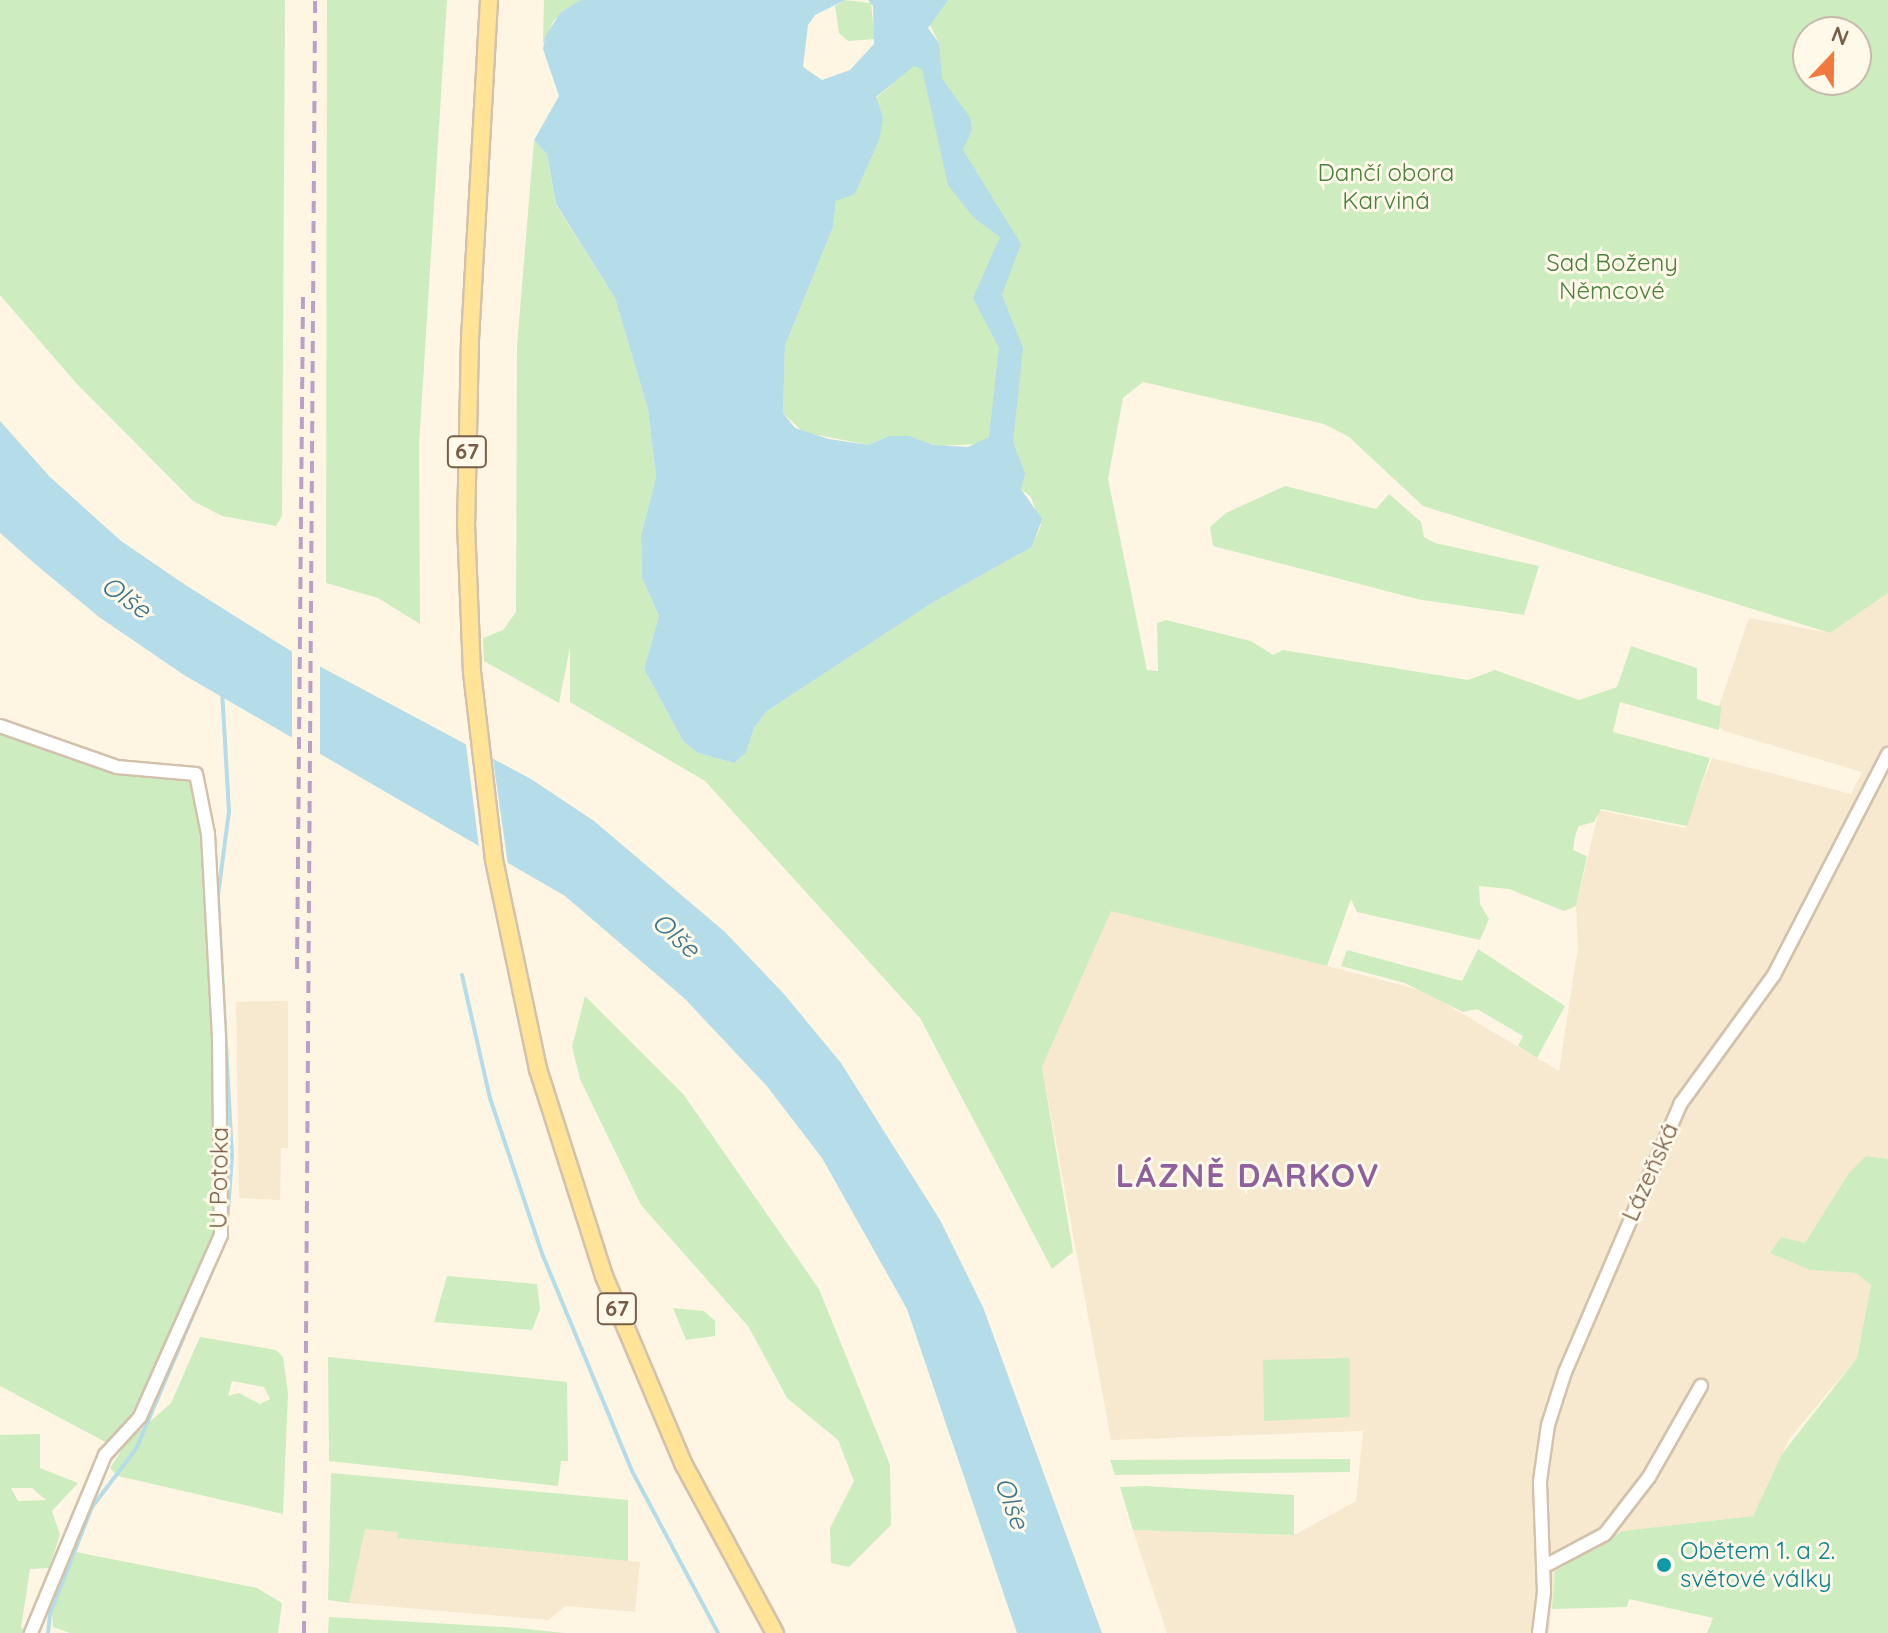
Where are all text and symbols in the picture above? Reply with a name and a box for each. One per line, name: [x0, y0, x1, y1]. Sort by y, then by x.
north arrow: [1792, 16, 1872, 96]
text: N: [1827, 20, 1853, 52]
park label: Dančí obora Karviná: [1318, 159, 1454, 215]
park label: Sad Boženy Němcové: [1546, 249, 1678, 305]
road number: 67: [445, 434, 489, 470]
water label: Olše: [95, 569, 157, 625]
water label: Olše: [646, 906, 706, 964]
street label: Lázeňská: [1616, 1118, 1684, 1226]
street label: U Potoka: [204, 1127, 234, 1229]
district label: LÁZNĚ DARKOV: [1116, 1156, 1380, 1194]
road number: 67: [595, 1291, 639, 1327]
water label: Olše: [988, 1473, 1036, 1533]
place label: Obětem 1. a 2. světové války: [1680, 1537, 1835, 1593]
marker: Obětem 1. a 2. světové války: [1655, 1556, 1673, 1574]

